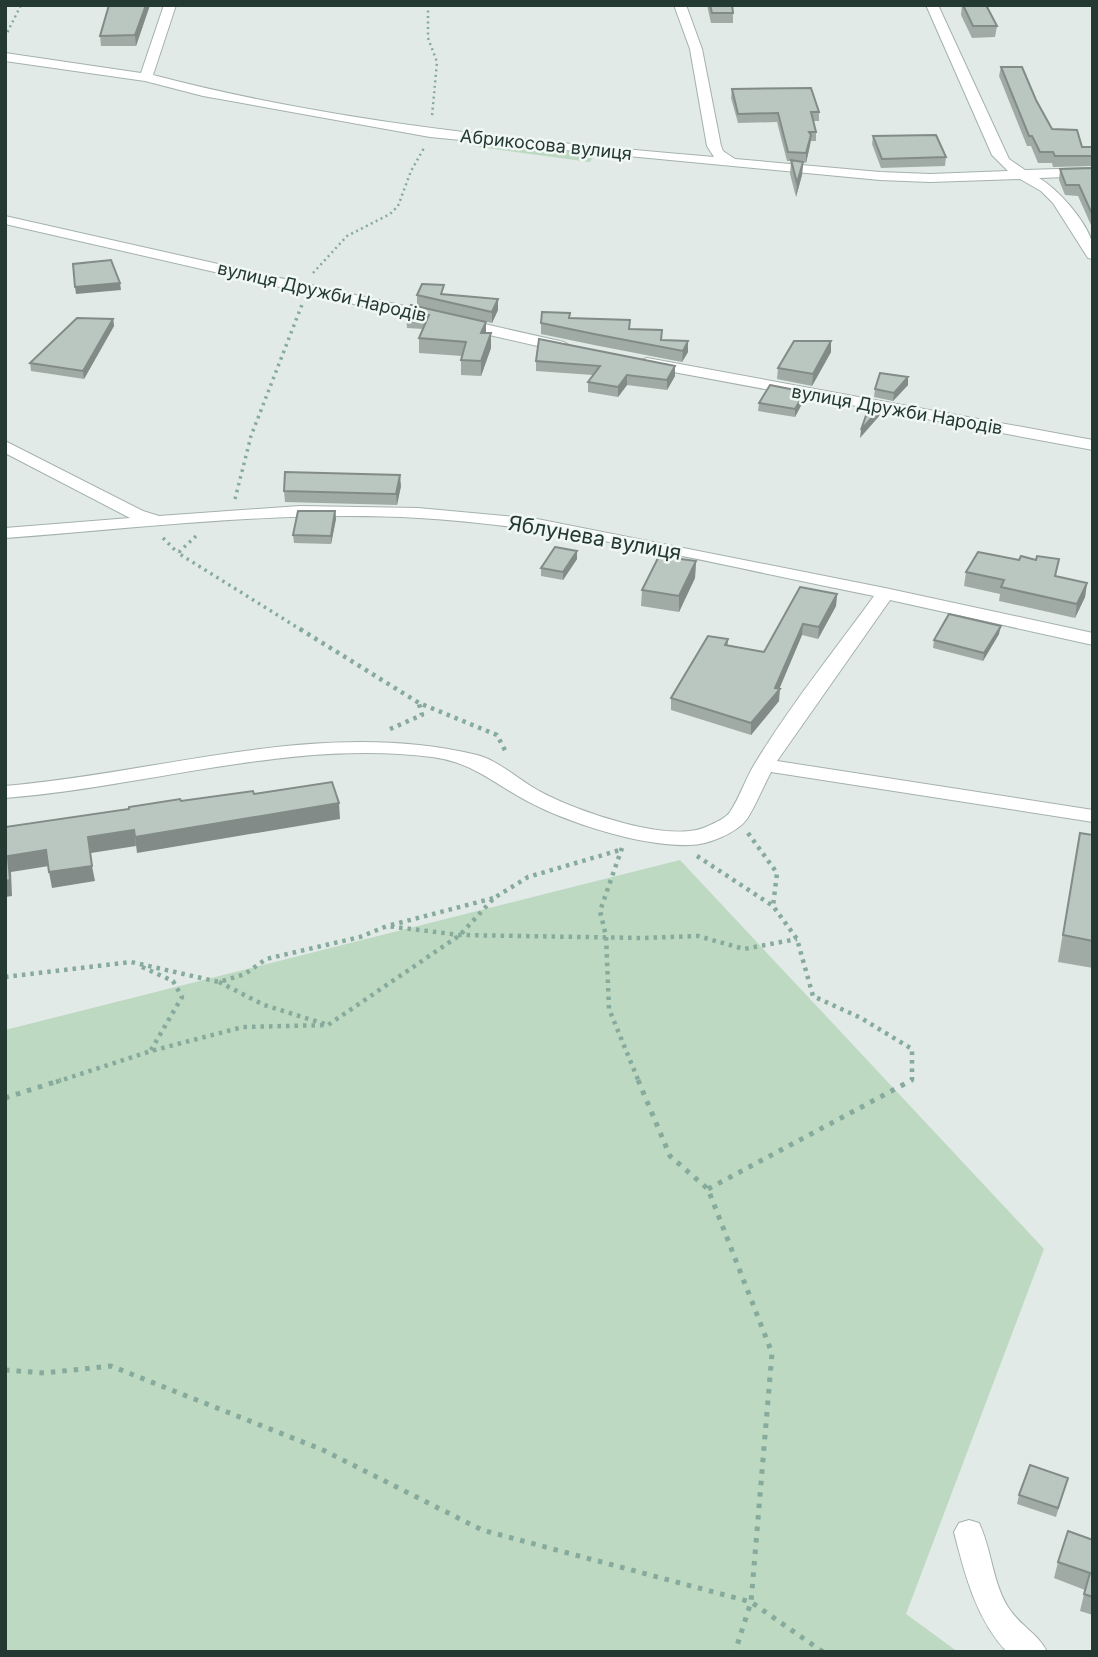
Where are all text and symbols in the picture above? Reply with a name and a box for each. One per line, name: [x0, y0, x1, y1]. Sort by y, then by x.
street label: Абрикосова вулиця: [459, 125, 633, 164]
street label: вулиця Дружби Народів: [216, 257, 429, 326]
street label: вулиця Дружби Народів: [790, 381, 1004, 438]
street label: Яблунева вулиця: [507, 510, 683, 565]

